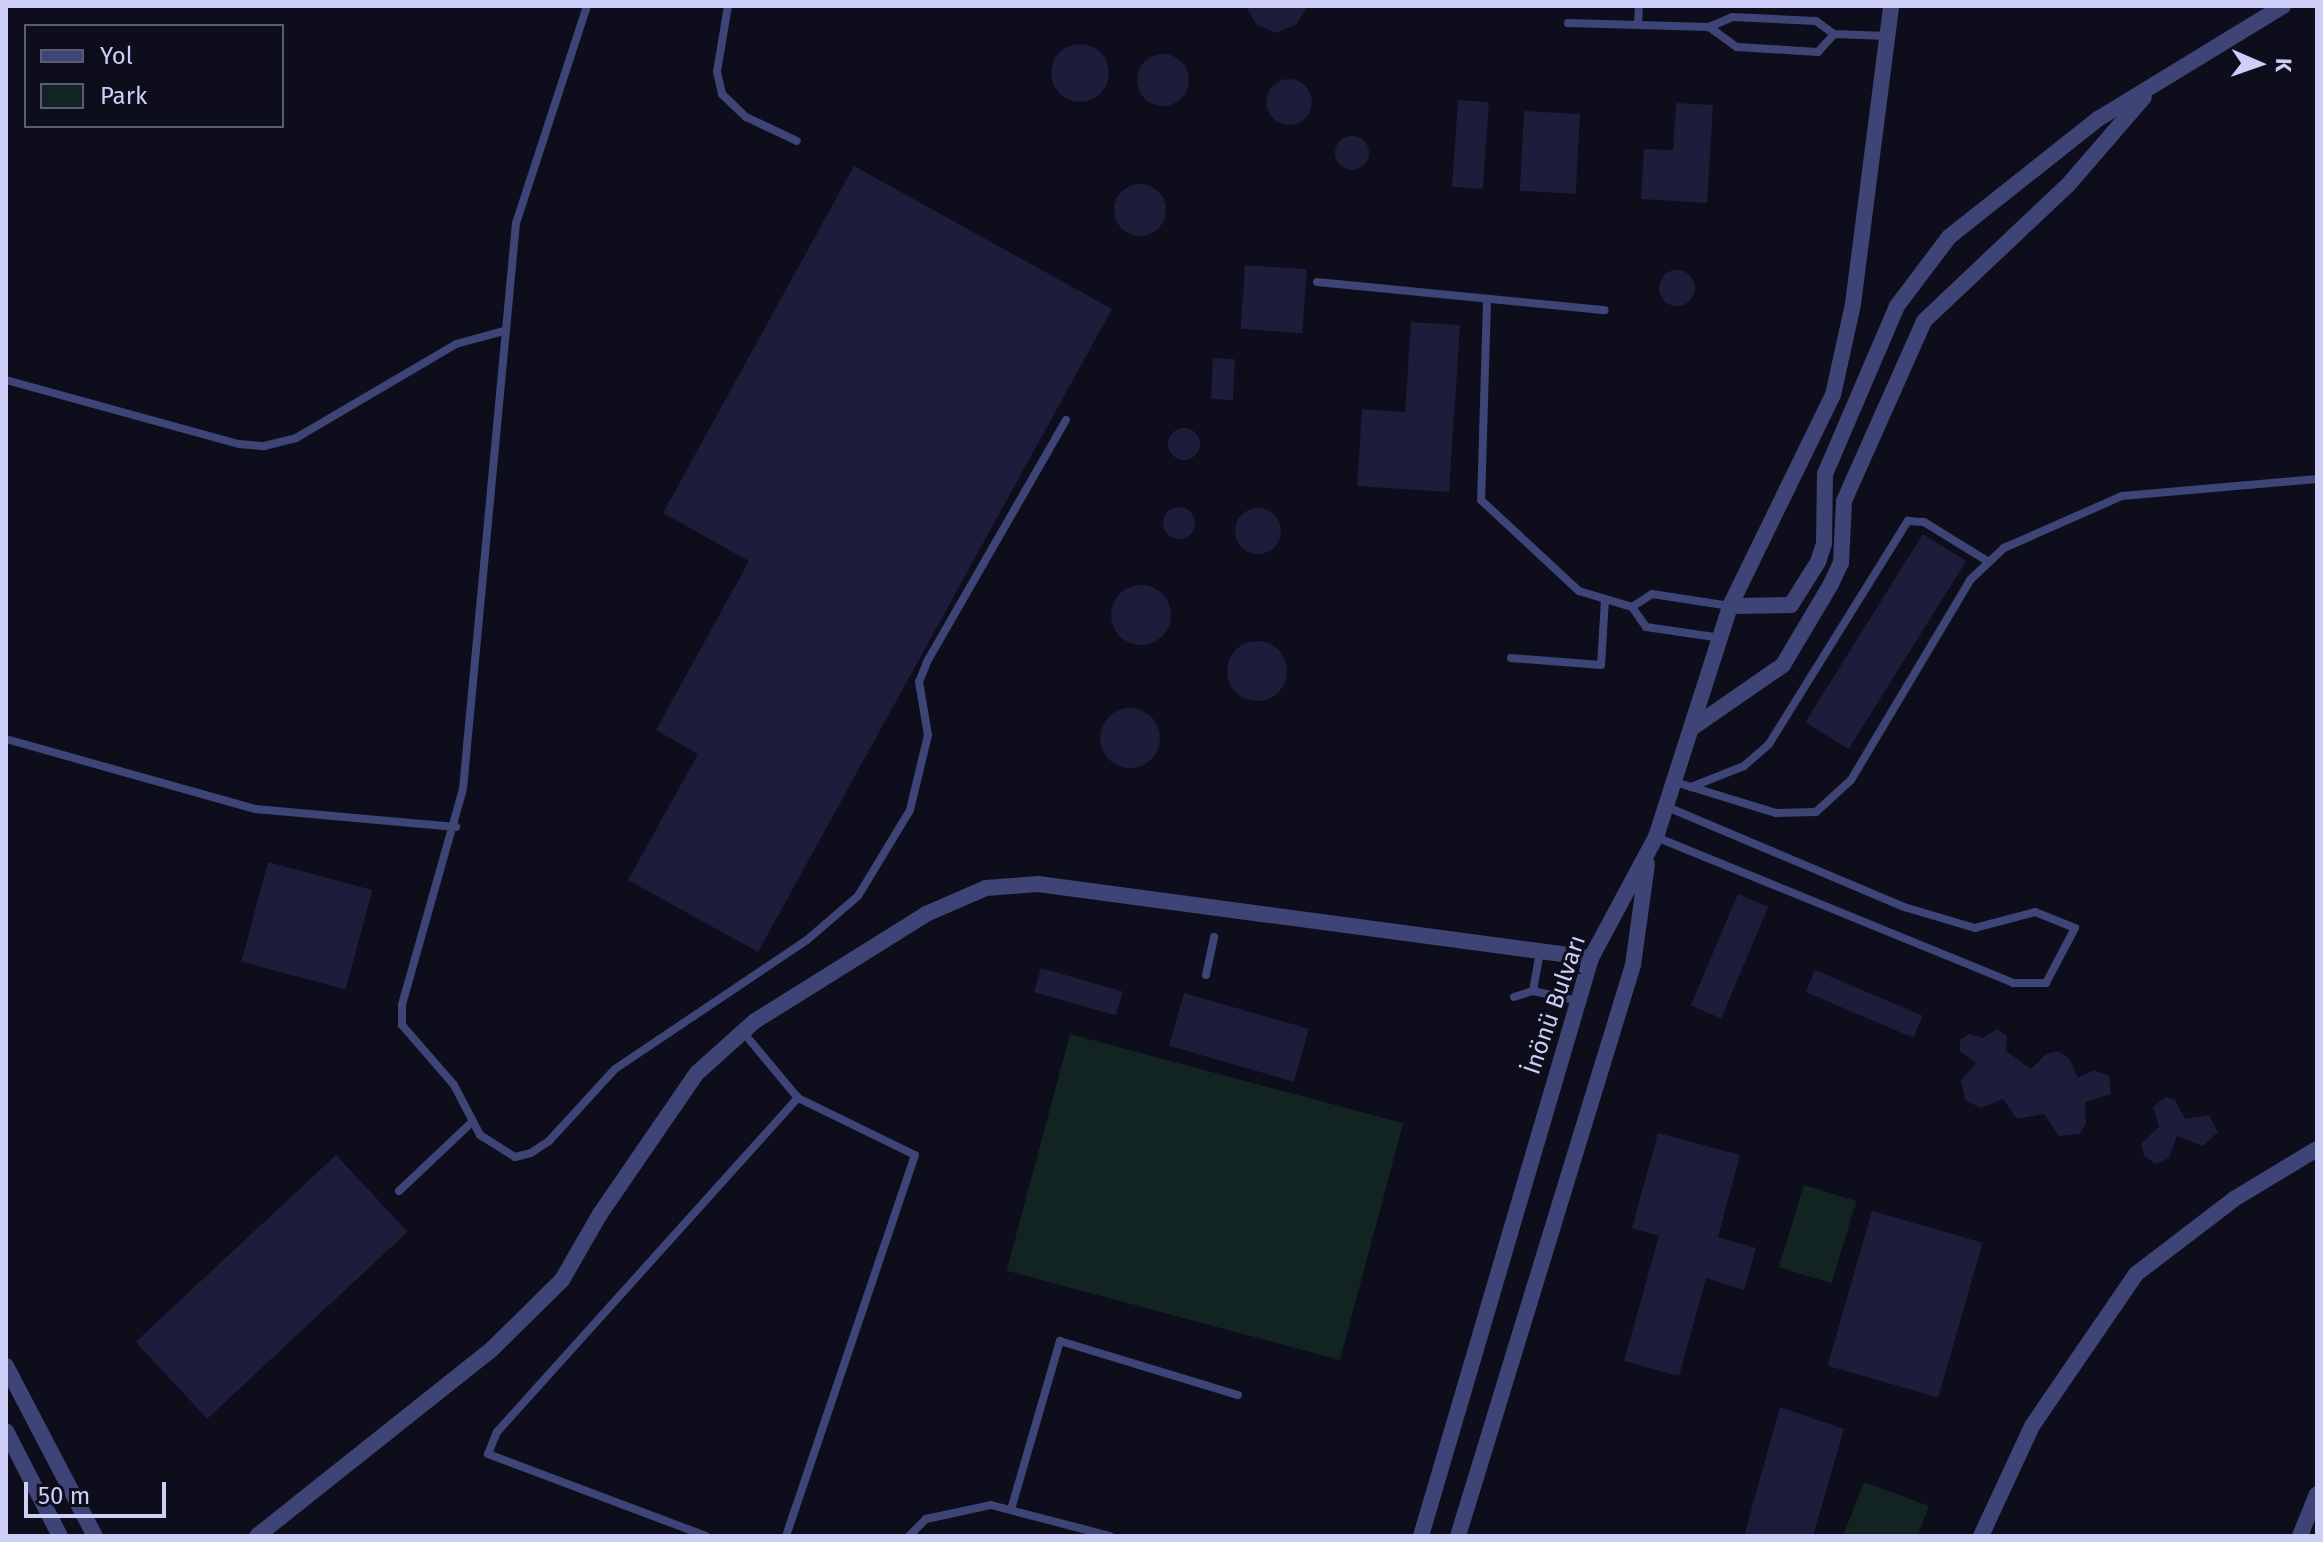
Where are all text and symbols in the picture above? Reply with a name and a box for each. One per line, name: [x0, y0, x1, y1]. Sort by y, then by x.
legend: [24, 24, 284, 128]
north arrow: [2219, 24, 2299, 104]
text: Yol: [100, 42, 133, 70]
text: K: [2270, 57, 2297, 72]
text: Park: [100, 82, 147, 110]
street label: İnönü Bulvarı: [1518, 932, 1592, 1078]
scale bar: [28, 1466, 170, 1516]
text: 50 m: [38, 1482, 90, 1510]

